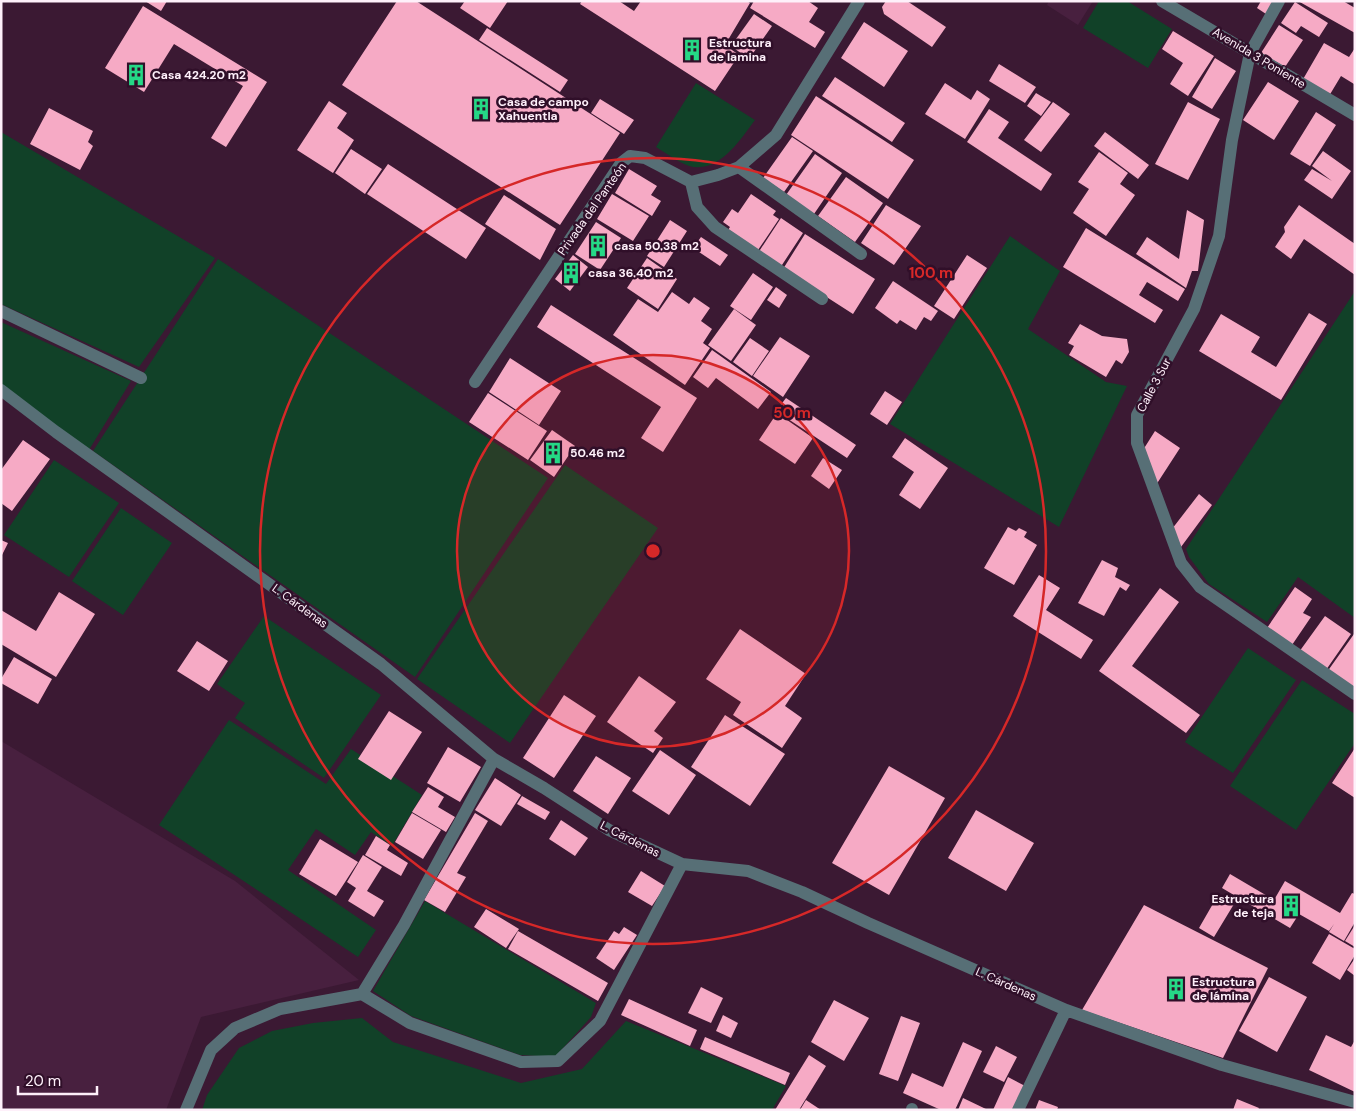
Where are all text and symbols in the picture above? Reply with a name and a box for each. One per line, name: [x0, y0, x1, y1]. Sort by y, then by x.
street label: Avenida 3 Poniente: [1209, 24, 1309, 92]
place label: Estructura de lamina: [709, 35, 771, 65]
building icon: Estructura de lamina: [679, 37, 705, 63]
building icon: Casa 424.20 m2: [123, 62, 149, 88]
place label: Casa 424.20 m2: [152, 67, 246, 83]
place label: Casa de campo Xahuentla: [498, 94, 589, 124]
building icon: Casa de campo Xahuentla: [468, 96, 494, 122]
street label: Privada del Panteón: [554, 159, 630, 259]
building icon: casa 50.38 m2: [585, 233, 611, 259]
place label: casa 50.38 m2: [614, 238, 699, 254]
building icon: casa 36.40 m2: [558, 260, 584, 286]
text: 100 m: [909, 263, 953, 283]
place label: casa 36.40 m2: [588, 265, 673, 281]
street label: Calle 3 Sur: [1133, 355, 1175, 415]
text: 50 m: [773, 403, 811, 423]
building icon: 50.46 m2: [540, 440, 566, 466]
place label: 50.46 m2: [570, 445, 625, 461]
centre of rings: [644, 542, 662, 560]
street label: L. Cárdenas: [269, 580, 331, 632]
street label: L. Cárdenas: [597, 817, 663, 861]
place label: Estructura de teja: [1212, 891, 1274, 921]
building icon: Estructura de teja: [1278, 893, 1304, 919]
street label: L. Cárdenas: [973, 963, 1039, 1005]
place label: Estructura de lámina: [1192, 974, 1254, 1004]
building icon: Estructura de lámina: [1163, 976, 1189, 1002]
scale bar: [18, 1064, 96, 1096]
text: 20 m: [25, 1071, 61, 1091]

